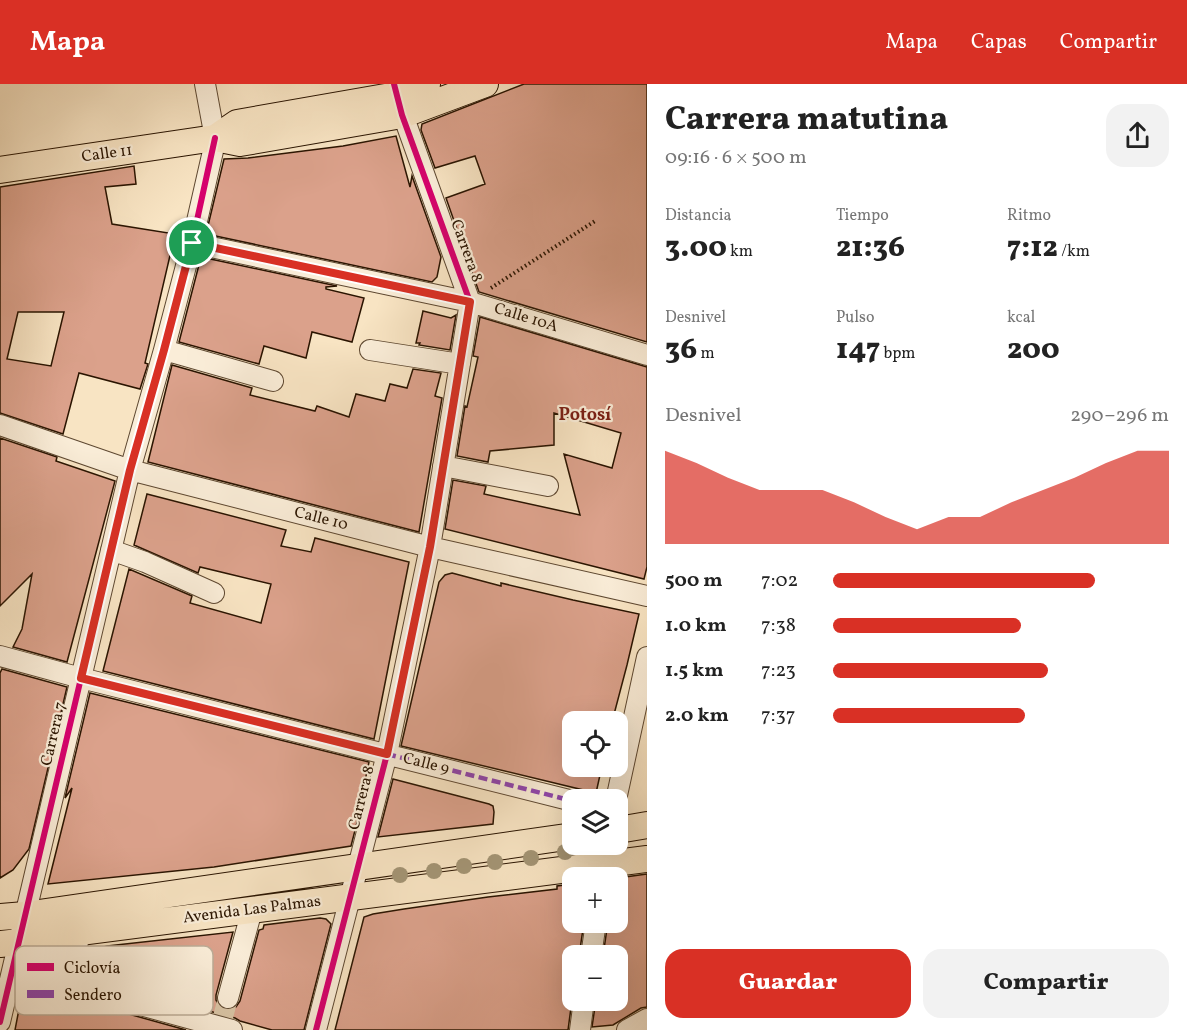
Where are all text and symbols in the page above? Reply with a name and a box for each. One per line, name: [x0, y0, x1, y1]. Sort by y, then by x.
text: Mapa: [30, 23, 105, 62]
text: Mapa: [886, 28, 938, 57]
text: Capas: [971, 28, 1027, 57]
text: Compartir: [1060, 28, 1157, 57]
text: Carrera matutina: [665, 98, 948, 144]
button: share: [1106, 104, 1169, 167]
street label: Calle 11: [80, 140, 134, 168]
text: 09:16 · 6 × 500 m: [665, 144, 807, 172]
text: Distancia: [665, 205, 731, 227]
text: Tiempo: [836, 205, 889, 227]
text: Ritmo: [1007, 205, 1051, 227]
street label: Carrera 8: [444, 216, 488, 286]
pin: [166, 217, 217, 268]
icon: arrive: [175, 226, 208, 259]
text: 3.00: [665, 227, 727, 269]
text: 21:36: [836, 227, 905, 269]
text: 7:12: [1007, 227, 1058, 269]
text: km: [727, 241, 753, 263]
text: /km: [1058, 241, 1090, 263]
street label: Calle 10A: [491, 298, 561, 338]
text: Desnivel: [665, 307, 726, 329]
text: Pulso: [836, 307, 874, 329]
text: kcal: [1007, 307, 1035, 329]
text: 36: [665, 329, 697, 371]
text: 147: [836, 329, 880, 371]
text: 200: [1007, 329, 1060, 371]
text: m: [697, 343, 715, 365]
text: bpm: [880, 343, 915, 365]
text: Desnivel: [665, 402, 741, 430]
text: 290–296 m: [1070, 402, 1169, 430]
district label: Potosí: [559, 403, 611, 428]
street label: Calle 10: [292, 502, 350, 536]
text: 500 m: [665, 567, 723, 595]
text: 7:02: [761, 567, 798, 595]
text: 1.0 km: [665, 612, 727, 640]
text: 7:38: [761, 612, 796, 640]
text: 1.5 km: [665, 657, 724, 685]
text: 7:23: [761, 657, 796, 685]
street label: Carrera 7: [36, 700, 72, 768]
text: 2.0 km: [665, 702, 729, 730]
text: 7:37: [761, 702, 795, 730]
map controls: [562, 711, 628, 1011]
button: locate: [562, 711, 628, 777]
street label: Calle 9: [400, 748, 452, 780]
street label: Carrera 8: [343, 764, 381, 832]
button: layers: [562, 789, 628, 855]
button: +: [562, 867, 628, 933]
street label: Avenida Las Palmas: [182, 891, 322, 929]
button: −: [562, 945, 628, 1011]
legend: [15, 946, 213, 1015]
button: Guardar: [665, 949, 911, 1018]
button: Compartir: [923, 949, 1169, 1018]
text: Ciclovía: [64, 958, 120, 980]
text: Sendero: [64, 985, 122, 1007]

